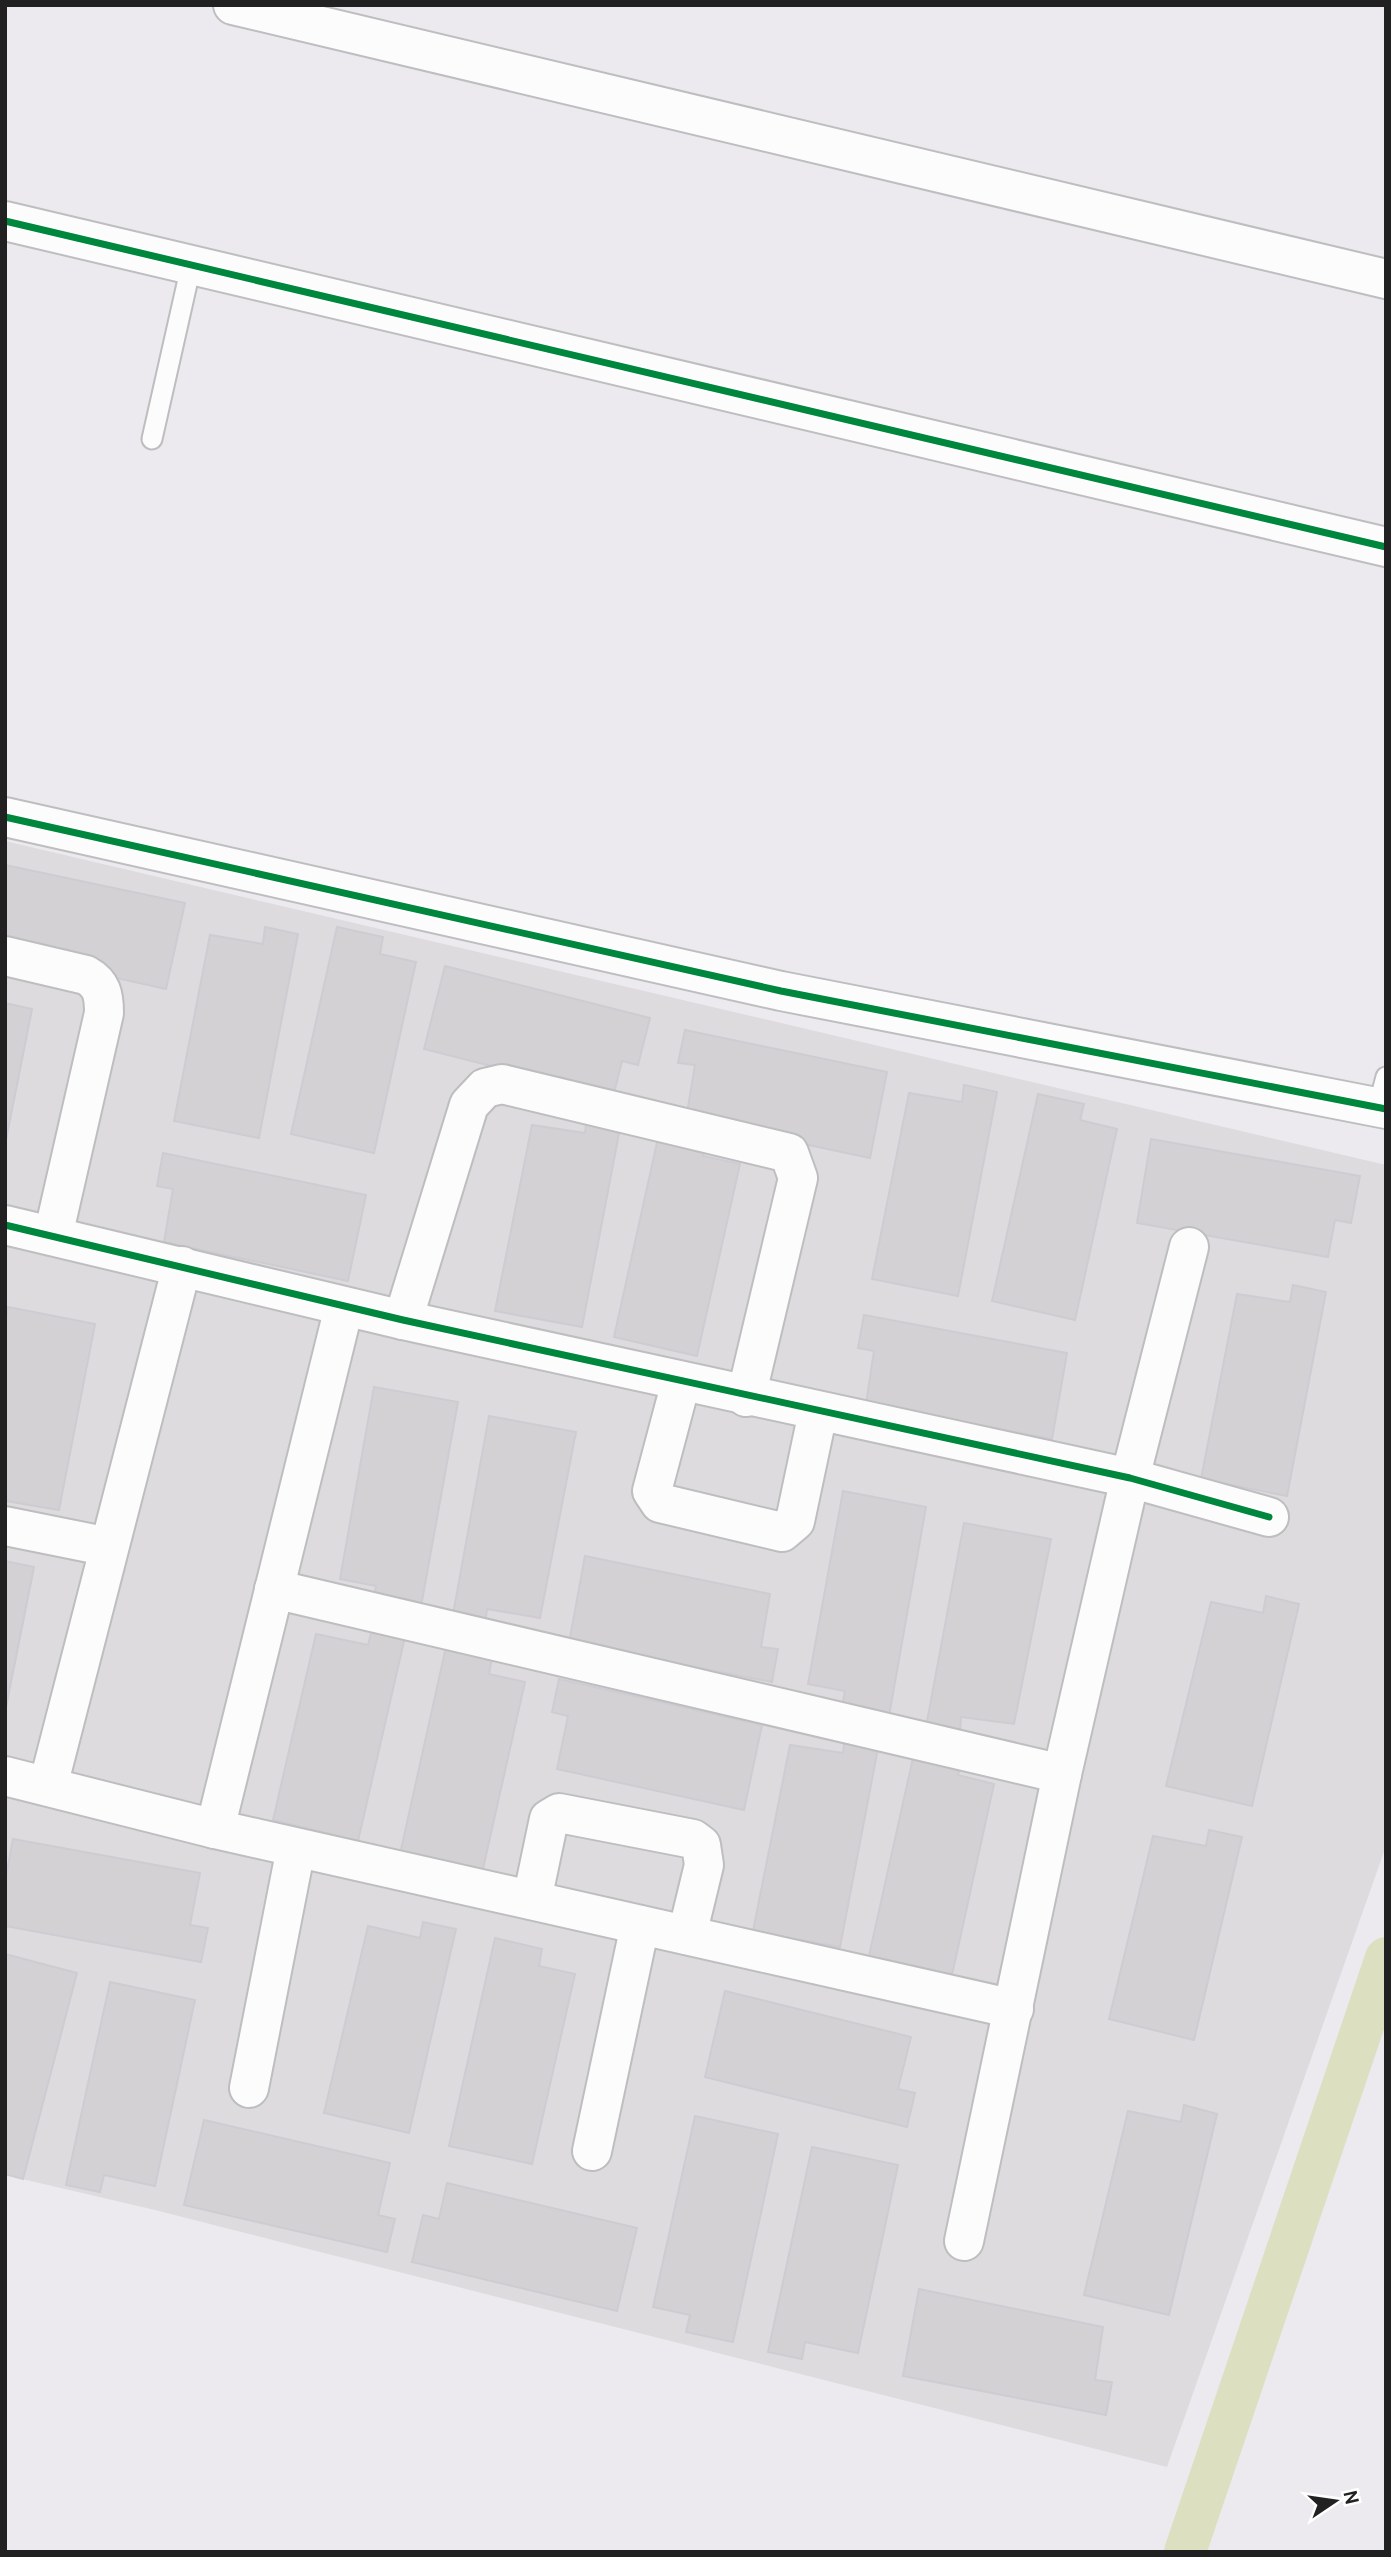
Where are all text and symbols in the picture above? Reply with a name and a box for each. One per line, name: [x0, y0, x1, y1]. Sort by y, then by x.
north arrow: [1300, 2466, 1370, 2536]
text: N: [1338, 2488, 1364, 2506]

